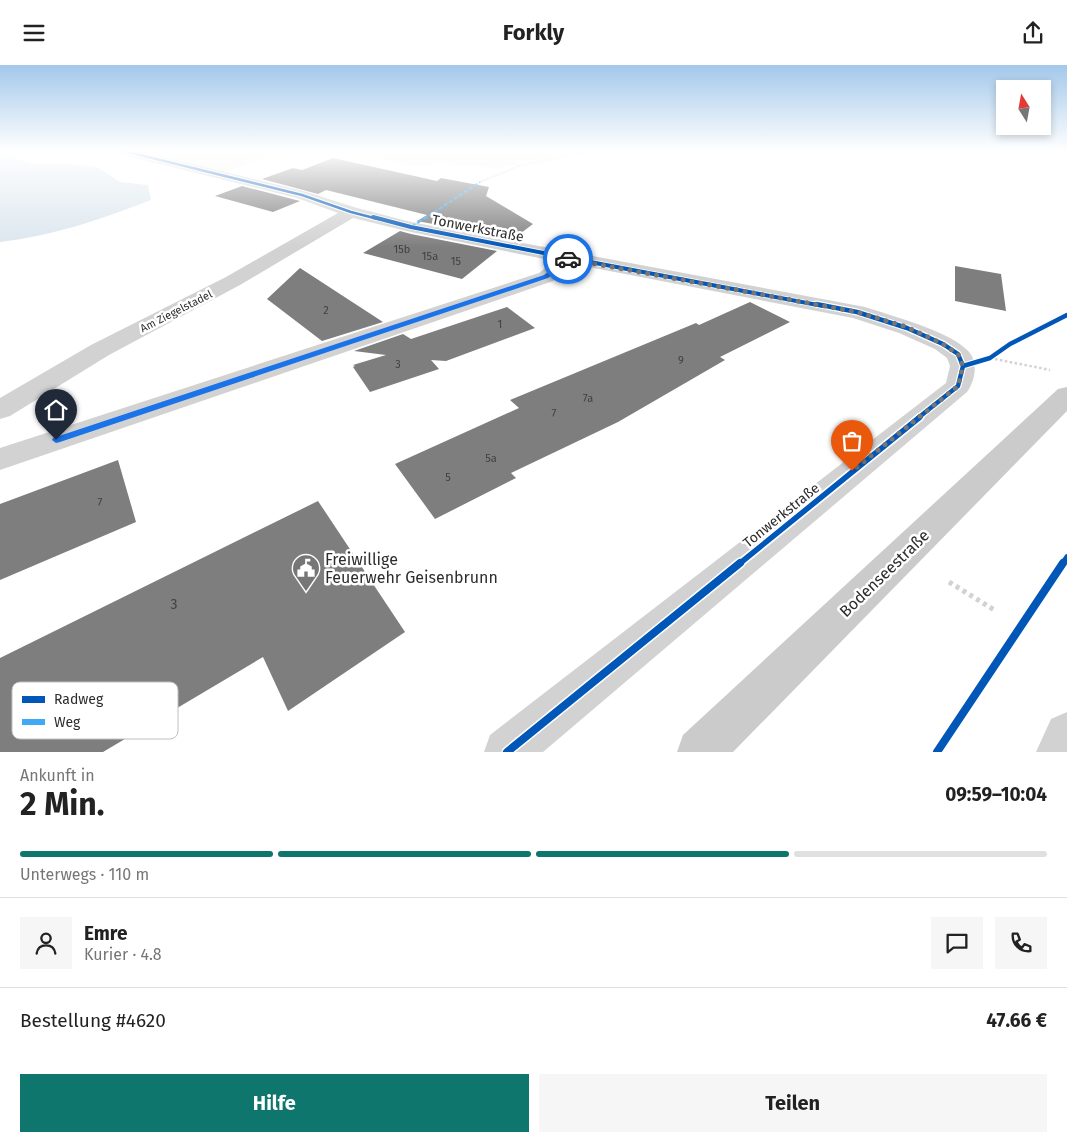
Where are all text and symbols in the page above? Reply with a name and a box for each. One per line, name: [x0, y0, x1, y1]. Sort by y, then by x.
icon: menu: [20, 19, 48, 47]
text: Forkly: [503, 19, 564, 46]
icon: share: [1019, 19, 1047, 47]
north arrow: [996, 80, 1051, 135]
map controls: [996, 80, 1051, 135]
street label: Tonwerkstraße: [431, 211, 525, 246]
courier: [543, 234, 593, 284]
house number: 15b: [394, 243, 410, 256]
icon: car: [554, 245, 582, 273]
house number: 15a: [422, 250, 438, 263]
house number: 15: [451, 255, 462, 268]
street label: Am Ziegelstadel: [138, 288, 214, 335]
house number: 2: [323, 304, 329, 317]
house number: 1: [498, 318, 502, 331]
house number: 9: [678, 354, 684, 367]
house number: 3: [395, 358, 401, 371]
pin: [35, 389, 77, 440]
house number: 7a: [583, 392, 593, 405]
icon: home: [42, 396, 70, 424]
house number: 7: [552, 407, 557, 420]
pin: [831, 420, 873, 471]
icon: bag: [838, 427, 866, 455]
house number: 5a: [485, 452, 497, 465]
house number: 5: [445, 471, 451, 484]
street label: Tonwerkstraße: [740, 479, 823, 551]
house number: 7: [98, 496, 103, 509]
street label: Bodenseestraße: [836, 526, 933, 621]
place label: Freiwillige Feuerwehr Geisenbrunn: [325, 550, 498, 587]
public building icon: Freiwillige Feuerwehr Geisenbrunn: [291, 553, 321, 592]
house number: 3: [171, 596, 178, 613]
legend: [12, 682, 178, 739]
text: Radweg: [54, 691, 104, 708]
text: Weg: [54, 714, 81, 731]
text: Ankunft in: [20, 766, 95, 785]
text: 09:59–10:04: [945, 783, 1047, 806]
text: 2 Min.: [20, 785, 104, 823]
text: Unterwegs · 110 m: [20, 865, 149, 884]
button: person: [20, 917, 72, 969]
button: chat: [931, 917, 983, 969]
button: phone: [995, 917, 1047, 969]
text: Emre: [84, 922, 127, 945]
text: Kurier · 4.8: [84, 945, 162, 964]
text: Bestellung #4620: [20, 1009, 166, 1032]
text: 47.66 €: [986, 1009, 1047, 1032]
button: Hilfe: [20, 1074, 529, 1132]
button: Teilen: [539, 1074, 1047, 1132]

